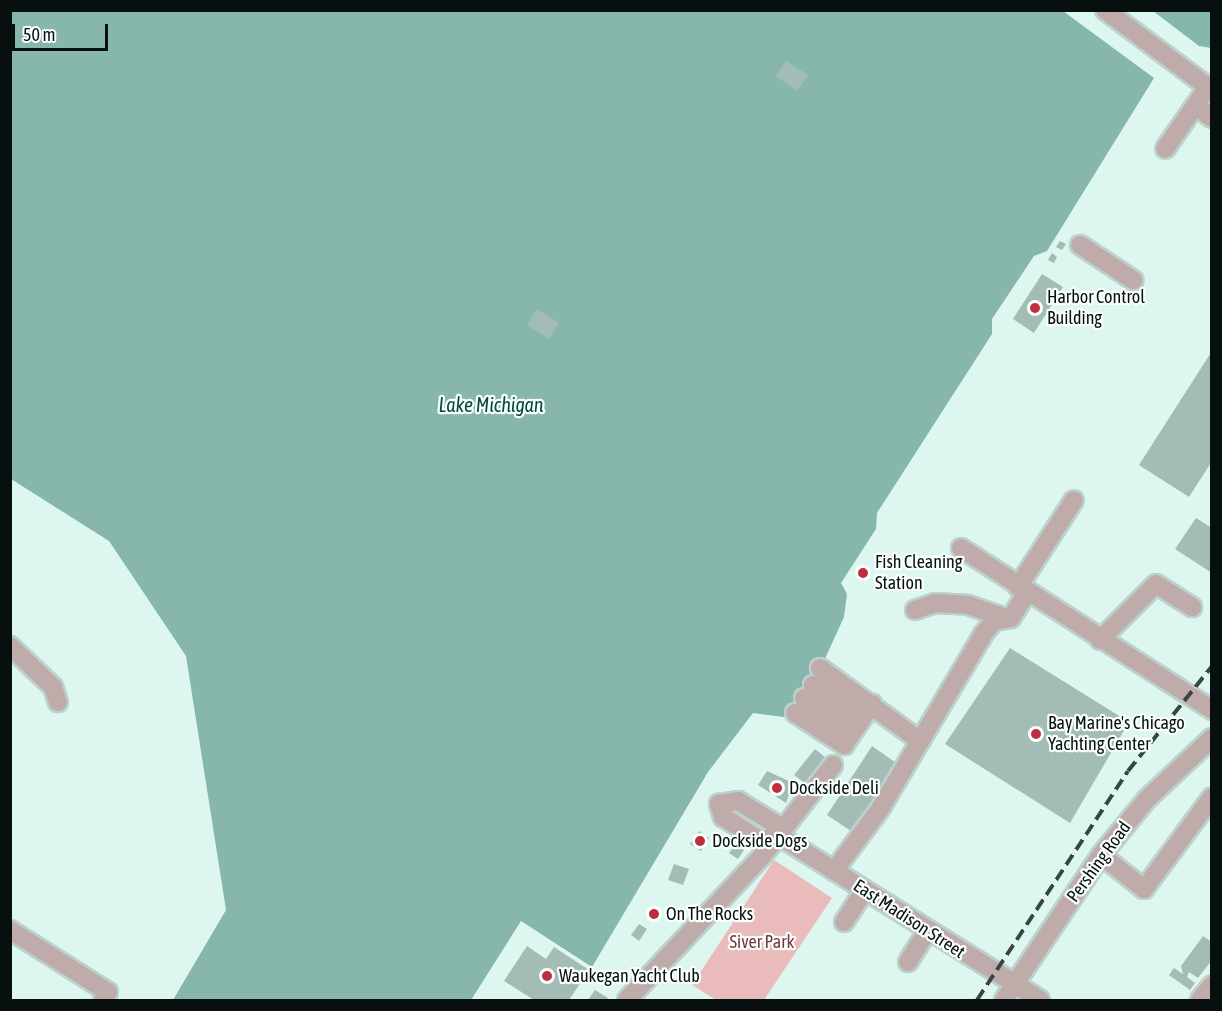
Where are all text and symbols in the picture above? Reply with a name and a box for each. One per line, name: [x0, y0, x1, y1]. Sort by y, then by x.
scale bar: [15, 12, 111, 50]
text: 50 m: [23, 24, 55, 45]
place label: Harbor Control Building: [1047, 287, 1145, 330]
marker: Harbor Control Building: [1028, 301, 1042, 315]
water label: Lake Michigan: [439, 392, 543, 416]
place label: Fish Cleaning Station: [875, 552, 963, 594]
marker: Fish Cleaning Station: [856, 566, 870, 580]
place label: Bay Marine's Chicago Yachting Center: [1048, 713, 1185, 756]
marker: Bay Marine's Chicago Yachting Center: [1029, 727, 1043, 741]
place label: Dockside Deli: [789, 777, 879, 799]
marker: Dockside Deli: [770, 781, 784, 795]
street label: Pershing Road: [1062, 817, 1136, 907]
place label: Dockside Dogs: [712, 830, 807, 852]
marker: Dockside Dogs: [693, 834, 707, 848]
street label: East Madison Street: [849, 875, 969, 963]
place label: On The Rocks: [666, 903, 753, 925]
marker: On The Rocks: [647, 907, 661, 921]
park label: Siver Park: [730, 931, 794, 953]
place label: Waukegan Yacht Club: [559, 965, 700, 987]
marker: Waukegan Yacht Club: [540, 969, 554, 983]

